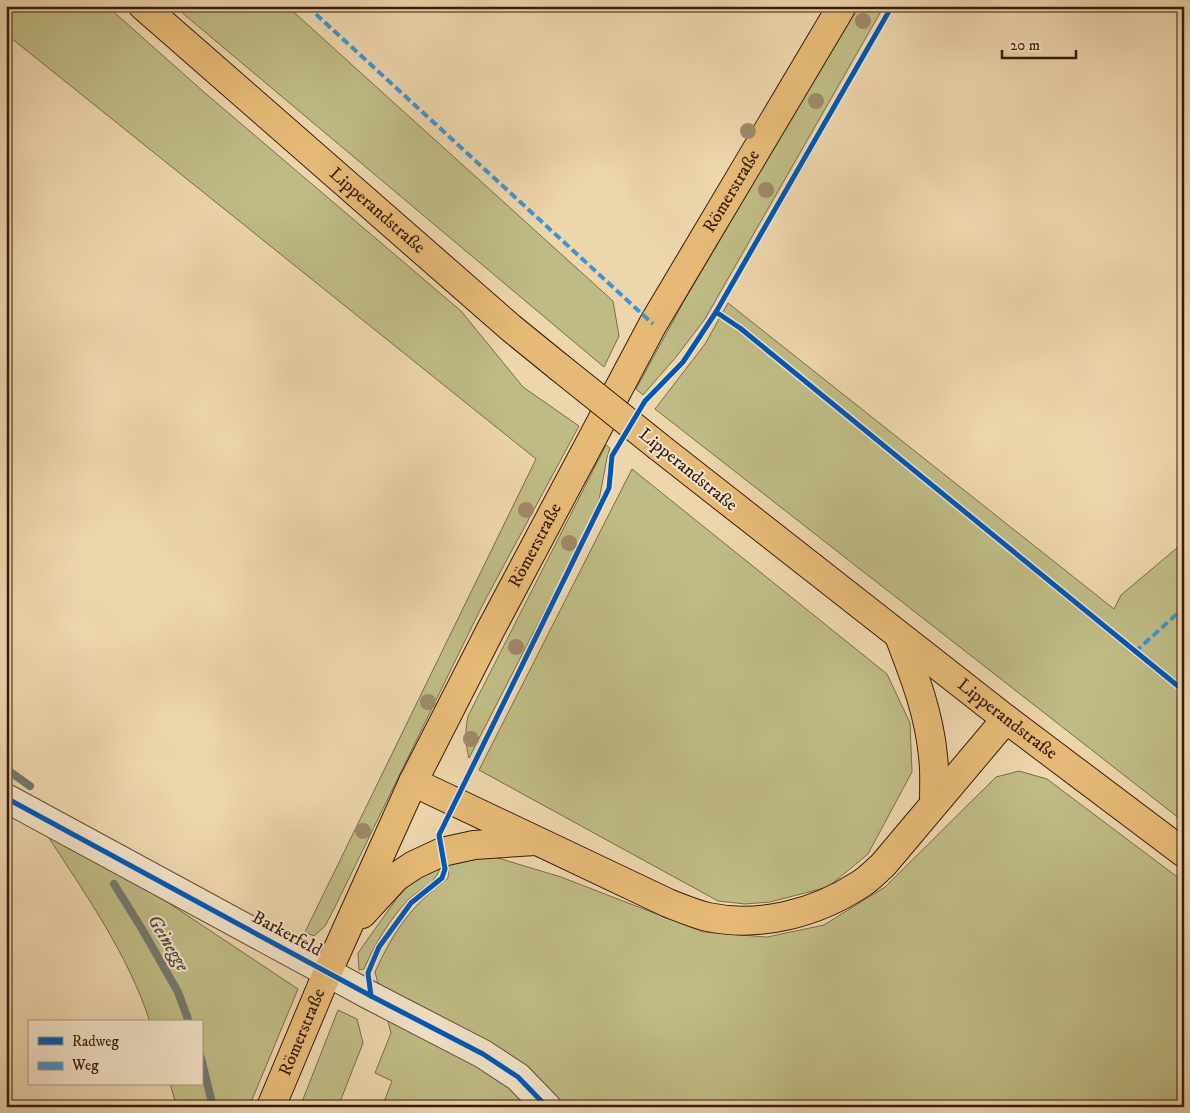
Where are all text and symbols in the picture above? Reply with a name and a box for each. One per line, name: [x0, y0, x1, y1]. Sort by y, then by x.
scale bar: [1002, 28, 1076, 60]
text: 20 m: [1010, 36, 1040, 55]
street label: Römerstraße: [699, 146, 765, 237]
street label: Lipperandstraße: [325, 163, 430, 259]
street label: Lipperandstraße: [634, 424, 742, 516]
street label: Römerstraße: [504, 499, 567, 592]
street label: Lipperandstraße: [953, 674, 1062, 765]
street label: Barkerfeld: [248, 906, 326, 962]
water label: Geinegge: [142, 910, 194, 976]
street label: Römerstraße: [274, 985, 330, 1079]
legend: [28, 1020, 202, 1086]
text: Radweg: [72, 1032, 120, 1051]
text: Weg: [71, 1056, 99, 1075]

